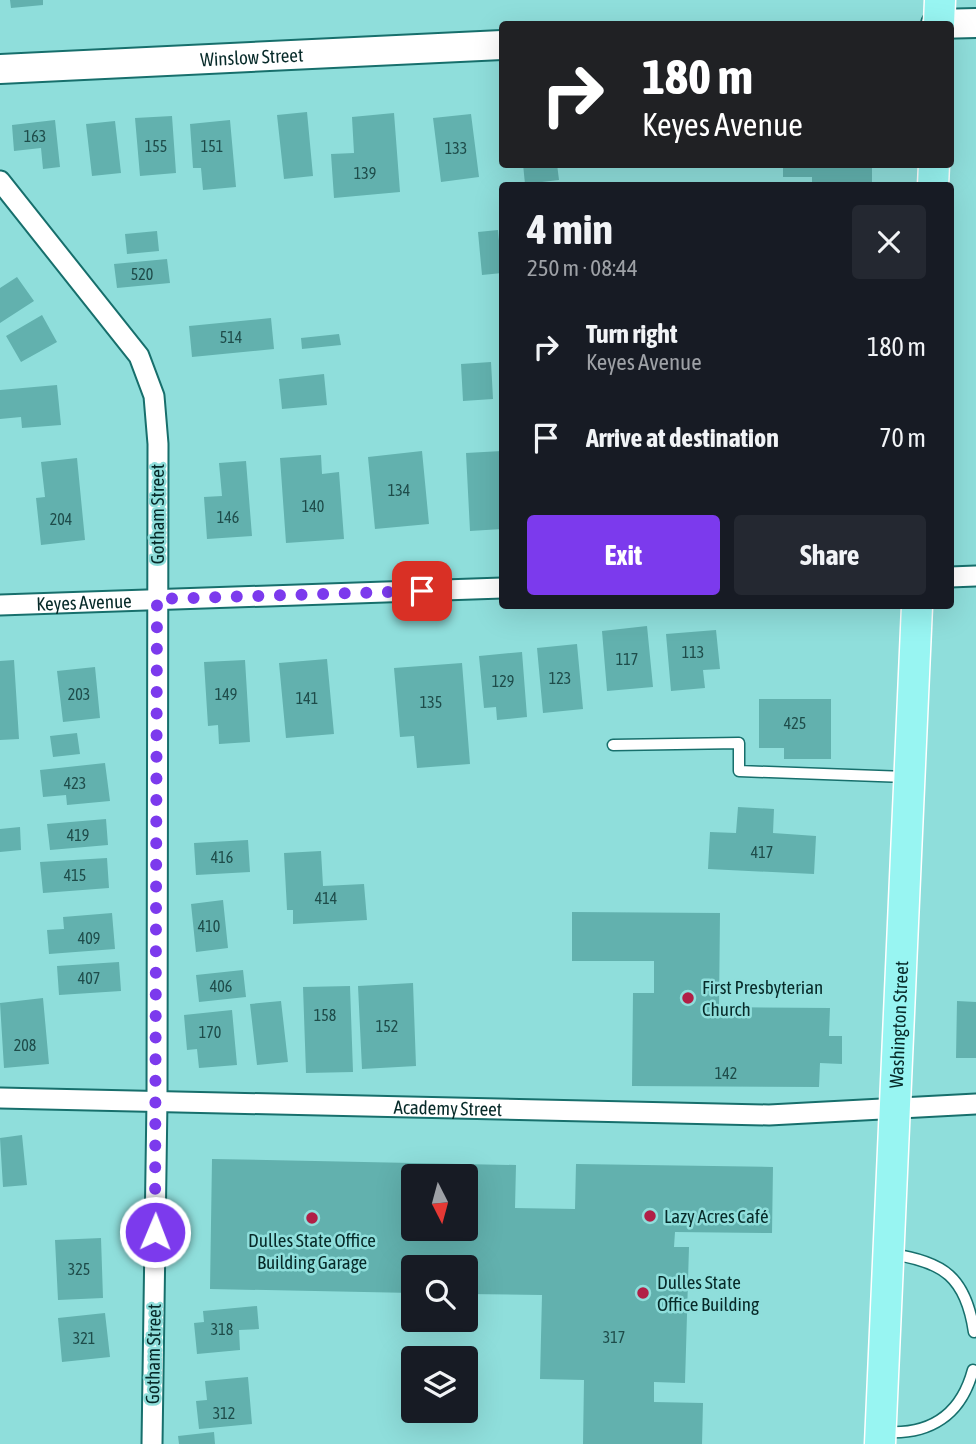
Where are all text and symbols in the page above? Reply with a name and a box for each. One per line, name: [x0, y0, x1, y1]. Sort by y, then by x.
street label: Winslow Street: [200, 44, 304, 70]
text: 180 m: [642, 48, 753, 104]
icon: right: [527, 49, 618, 140]
text: Keyes Avenue: [642, 106, 803, 143]
house number: 163: [24, 127, 46, 145]
house number: 155: [145, 137, 167, 155]
house number: 151: [201, 137, 223, 155]
house number: 133: [445, 139, 467, 157]
house number: 139: [354, 164, 376, 182]
text: 4 min: [527, 205, 613, 253]
button: close: [852, 205, 926, 279]
text: 250 m · 08:44: [527, 255, 638, 281]
house number: 520: [131, 265, 153, 283]
text: Turn right: [586, 319, 677, 349]
house number: 514: [220, 328, 242, 346]
icon: right: [527, 328, 565, 366]
text: 180 m: [867, 332, 926, 362]
text: Keyes Avenue: [586, 349, 702, 375]
icon: arrive: [527, 419, 565, 457]
text: Arrive at destination: [586, 423, 779, 453]
text: 70 m: [879, 423, 926, 453]
street label: Gotham Street: [146, 464, 168, 564]
house number: 134: [388, 481, 410, 499]
house number: 140: [302, 497, 324, 515]
house number: 146: [217, 508, 239, 526]
house number: 204: [50, 510, 72, 528]
button: Exit: [527, 515, 720, 595]
button: Share: [734, 515, 926, 595]
pin: [392, 561, 452, 621]
icon: arrive: [403, 572, 441, 610]
street label: Keyes Avenue: [36, 590, 132, 615]
house number: 113: [682, 643, 704, 661]
house number: 117: [616, 650, 638, 668]
house number: 123: [549, 669, 571, 687]
house number: 129: [492, 672, 514, 690]
house number: 203: [68, 685, 90, 703]
house number: 149: [215, 685, 237, 703]
house number: 141: [296, 689, 318, 707]
house number: 135: [420, 693, 442, 711]
house number: 425: [784, 714, 806, 732]
house number: 423: [64, 774, 86, 792]
house number: 419: [67, 826, 89, 844]
house number: 417: [751, 843, 773, 861]
house number: 416: [211, 848, 233, 866]
house number: 415: [64, 866, 86, 884]
house number: 414: [315, 889, 337, 907]
house number: 410: [198, 917, 220, 935]
house number: 409: [78, 929, 100, 947]
street label: Washington Street: [885, 960, 912, 1089]
house number: 407: [78, 969, 100, 987]
place label: First Presbyterian Church: [702, 976, 823, 1020]
house number: 406: [210, 977, 232, 995]
marker: First Presbyterian Church: [680, 990, 696, 1006]
house number: 158: [314, 1006, 336, 1024]
house number: 152: [376, 1017, 398, 1035]
house number: 170: [199, 1023, 221, 1041]
house number: 208: [14, 1036, 36, 1054]
house number: 142: [715, 1064, 737, 1082]
street label: Academy Street: [393, 1096, 502, 1120]
north arrow: [401, 1164, 478, 1241]
map controls: [401, 1164, 478, 1423]
position arrow: [118, 1195, 192, 1269]
place label: Lazy Acres Café: [664, 1205, 769, 1227]
marker: Lazy Acres Café: [642, 1208, 658, 1224]
marker: Dulles State Office Building Garage: [304, 1210, 320, 1226]
place label: Dulles State Office Building Garage: [248, 1229, 376, 1273]
button: search: [401, 1255, 478, 1332]
house number: 325: [68, 1260, 90, 1278]
place label: Dulles State Office Building: [657, 1271, 760, 1315]
marker: Dulles State Office Building: [635, 1285, 651, 1301]
street label: Gotham Street: [141, 1304, 165, 1404]
house number: 318: [211, 1320, 233, 1338]
house number: 317: [603, 1328, 625, 1346]
house number: 321: [73, 1329, 95, 1347]
button: layers: [401, 1346, 478, 1423]
house number: 312: [213, 1404, 235, 1422]

